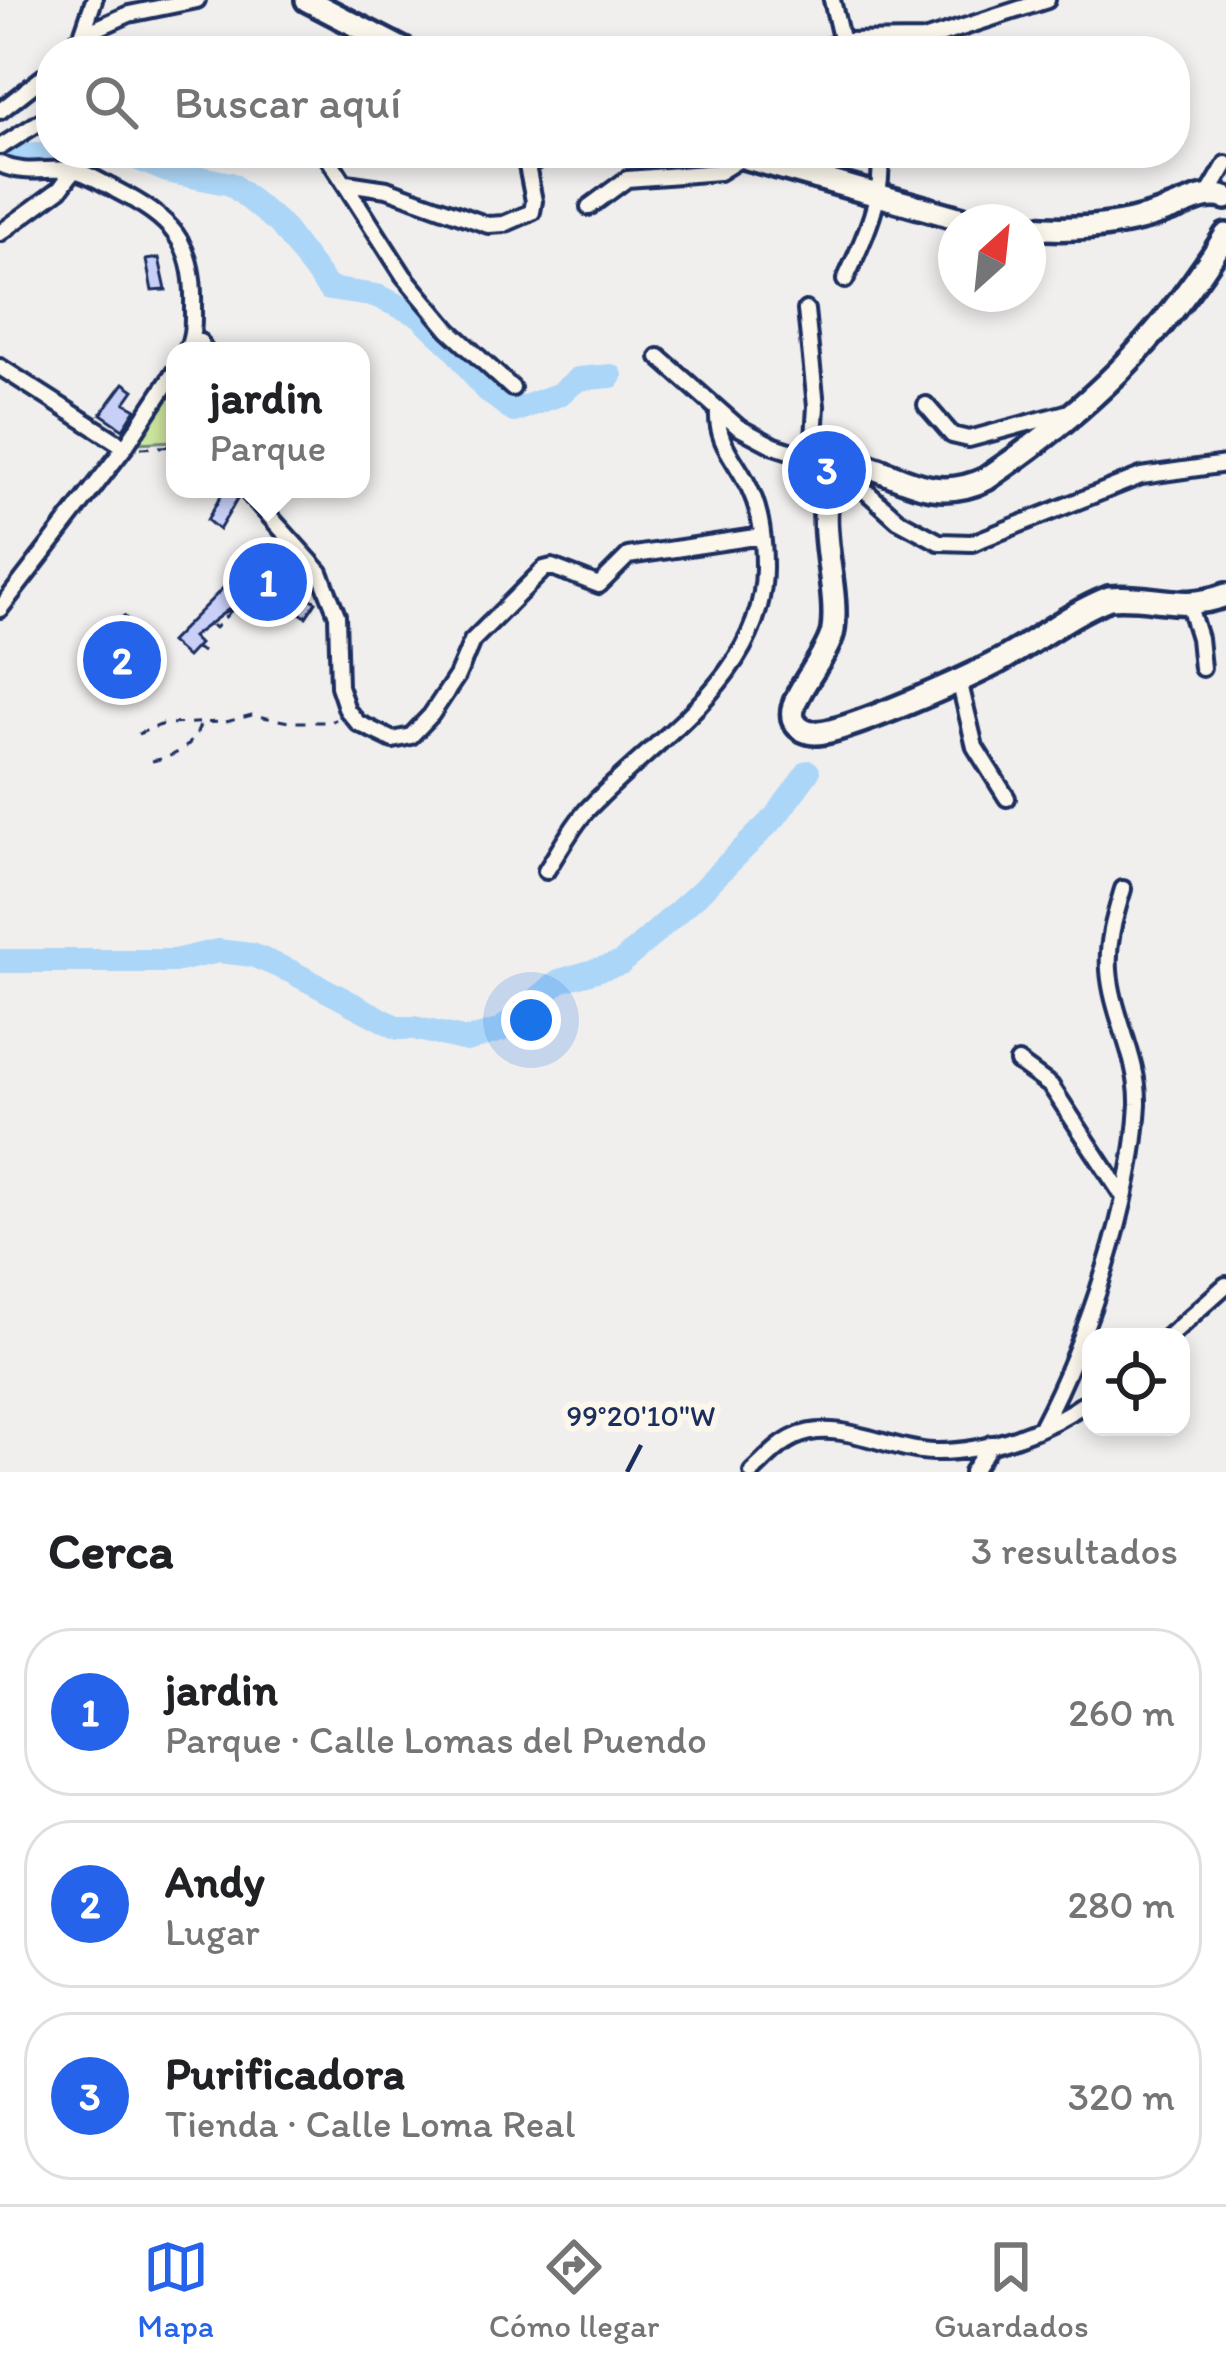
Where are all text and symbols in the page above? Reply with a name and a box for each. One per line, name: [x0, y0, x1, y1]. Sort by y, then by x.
search box: [36, 36, 1190, 168]
icon: search: [78, 69, 144, 135]
text: Buscar aquí: [174, 75, 401, 129]
north arrow: [938, 204, 1046, 312]
popup: [166, 342, 370, 498]
text: jardin: [210, 370, 323, 424]
text: Parque: [210, 424, 326, 471]
pin: 3: [788, 425, 866, 515]
pin: 1: [229, 537, 307, 627]
pin: 2: [83, 615, 161, 705]
your location: [501, 990, 561, 1050]
map controls: [1082, 1328, 1190, 1436]
button: locate: [1082, 1328, 1190, 1436]
text: 99°20'10"W: [566, 1397, 716, 1434]
text: Cerca: [48, 1520, 174, 1581]
text: 3 resultados: [971, 1527, 1178, 1574]
text: jardin: [165, 1662, 278, 1716]
text: 1: [81, 1689, 99, 1736]
text: 260 m: [1068, 1689, 1175, 1736]
text: Parque · Calle Lomas del Puendo: [165, 1716, 707, 1763]
text: Andy: [165, 1854, 265, 1908]
text: 2: [80, 1881, 100, 1928]
text: 280 m: [1068, 1881, 1175, 1928]
text: Lugar: [165, 1908, 260, 1955]
text: Purificadora: [165, 2046, 405, 2100]
text: 3: [79, 2073, 101, 2120]
text: 320 m: [1068, 2073, 1175, 2120]
text: Tienda · Calle Loma Real: [165, 2100, 575, 2147]
tab: Mapa: [137, 2234, 214, 2345]
tab: Cómo llegar: [489, 2234, 660, 2345]
tab: Guardados: [934, 2234, 1089, 2345]

